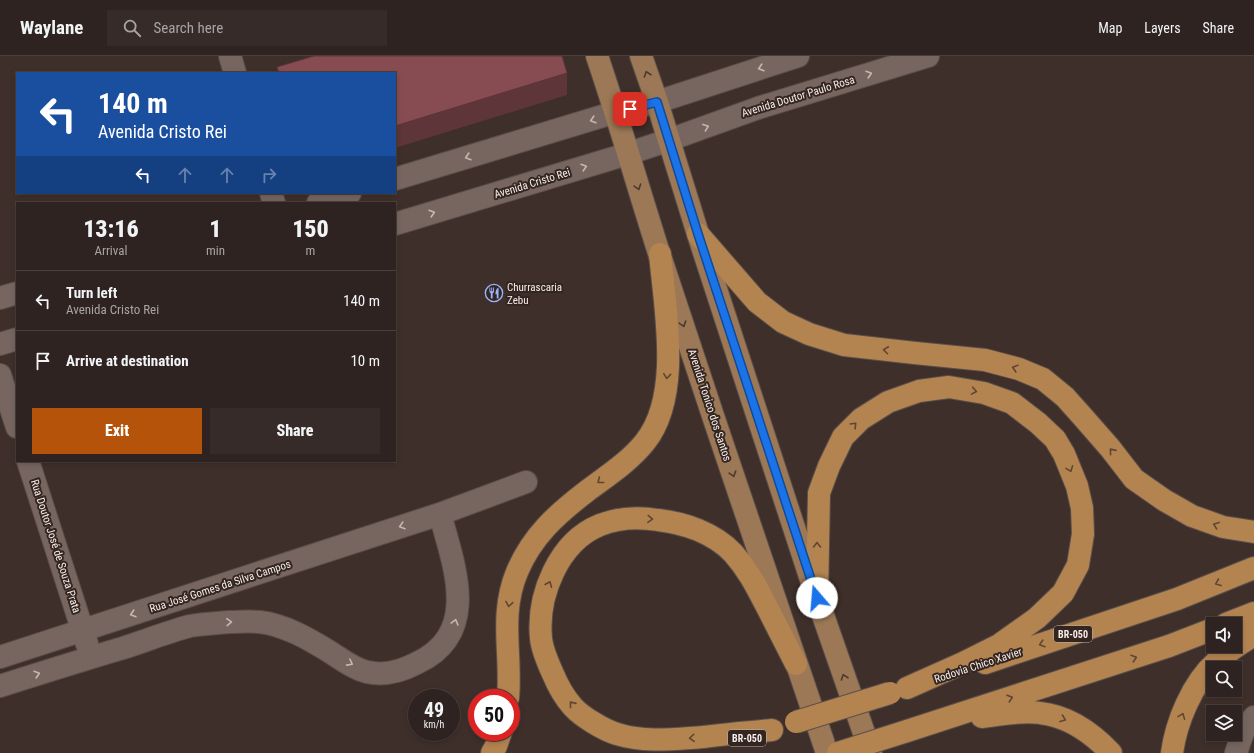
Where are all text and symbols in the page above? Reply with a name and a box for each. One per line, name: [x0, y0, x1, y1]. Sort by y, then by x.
search box: [107, 10, 387, 46]
text: Waylane: [20, 16, 83, 39]
icon: search: [121, 17, 143, 39]
text: Search here: [153, 19, 223, 37]
text: Map: [1098, 20, 1122, 36]
text: Layers: [1144, 20, 1181, 36]
text: Share: [1203, 20, 1234, 36]
one-way arrow: [757, 63, 764, 72]
one-way arrow: [866, 70, 873, 79]
one-way arrow: [644, 71, 652, 78]
street label: Avenida Doutor Paulo Rosa: [740, 73, 856, 120]
text: 140 m: [98, 87, 168, 120]
icon: left: [32, 88, 84, 140]
pin: [613, 92, 647, 126]
icon: arrive: [619, 98, 641, 120]
one-way arrow: [589, 115, 596, 124]
text: Avenida Cristo Rei: [98, 121, 227, 142]
one-way arrow: [702, 123, 709, 131]
one-way arrow: [465, 152, 472, 161]
one-way arrow: [580, 163, 587, 172]
icon: left: [132, 164, 154, 186]
icon: ahead: [174, 164, 196, 186]
icon: ahead: [216, 164, 238, 186]
icon: right: [258, 164, 280, 186]
street label: Avenida Cristo Rei: [493, 166, 572, 201]
one-way arrow: [633, 183, 642, 190]
one-way arrow: [429, 209, 436, 218]
text: 13:16: [83, 215, 139, 243]
text: 1: [209, 215, 222, 243]
text: 150: [292, 215, 329, 243]
text: Arrival: [94, 243, 128, 258]
text: min: [206, 243, 225, 258]
text: m: [306, 243, 315, 258]
place label: Churrascaria Zebu: [507, 281, 562, 307]
restaurant icon: Churrascaria Zebu: [484, 283, 504, 303]
text: Turn left: [66, 284, 117, 302]
icon: left: [32, 290, 54, 312]
text: 140 m: [343, 292, 380, 310]
text: Avenida Cristo Rei: [66, 302, 159, 317]
one-way arrow: [678, 320, 687, 327]
one-way arrow: [883, 346, 890, 355]
street label: Avenida Tonico dos Santos: [685, 348, 734, 463]
icon: arrive: [32, 350, 54, 372]
text: Arrive at destination: [66, 352, 189, 370]
text: 10 m: [350, 352, 380, 370]
one-way arrow: [1011, 364, 1018, 373]
one-way arrow: [663, 373, 672, 379]
one-way arrow: [971, 386, 978, 395]
button: Exit: [32, 408, 202, 454]
button: Share: [210, 408, 380, 454]
one-way arrow: [850, 422, 857, 430]
one-way arrow: [1110, 448, 1117, 455]
one-way arrow: [1066, 466, 1074, 473]
one-way arrow: [728, 470, 737, 477]
one-way arrow: [597, 476, 604, 483]
street label: Rua Doutor José de Souza Prata: [28, 478, 83, 614]
one-way arrow: [647, 515, 653, 523]
one-way arrow: [399, 521, 406, 530]
one-way arrow: [1212, 521, 1219, 529]
one-way arrow: [813, 542, 821, 548]
street label: Rua José Gomes da Silva Campos: [148, 557, 292, 615]
position arrow: [796, 577, 838, 619]
one-way arrow: [1214, 578, 1222, 586]
one-way arrow: [544, 580, 552, 588]
one-way arrow: [505, 601, 514, 607]
one-way arrow: [129, 610, 136, 618]
map controls: [1206, 617, 1242, 741]
button: sound: [1206, 617, 1242, 653]
one-way arrow: [226, 618, 232, 627]
one-way arrow: [450, 619, 459, 626]
road number: BR-050: [1054, 626, 1092, 642]
one-way arrow: [1039, 639, 1046, 648]
street label: Rodovia Chico Xavier: [933, 645, 1024, 686]
one-way arrow: [1130, 654, 1137, 662]
one-way arrow: [345, 659, 353, 666]
button: search: [1206, 661, 1242, 697]
one-way arrow: [34, 671, 41, 679]
one-way arrow: [840, 673, 849, 680]
speed limit sign: 50: [468, 689, 520, 741]
one-way arrow: [1007, 694, 1014, 703]
text: 49: [424, 698, 444, 722]
one-way arrow: [569, 702, 576, 709]
button: layers: [1206, 705, 1242, 741]
one-way arrow: [1178, 712, 1186, 719]
one-way arrow: [1059, 715, 1066, 723]
text: km/h: [424, 719, 444, 730]
road number: BR-050: [728, 730, 766, 746]
one-way arrow: [689, 733, 695, 742]

